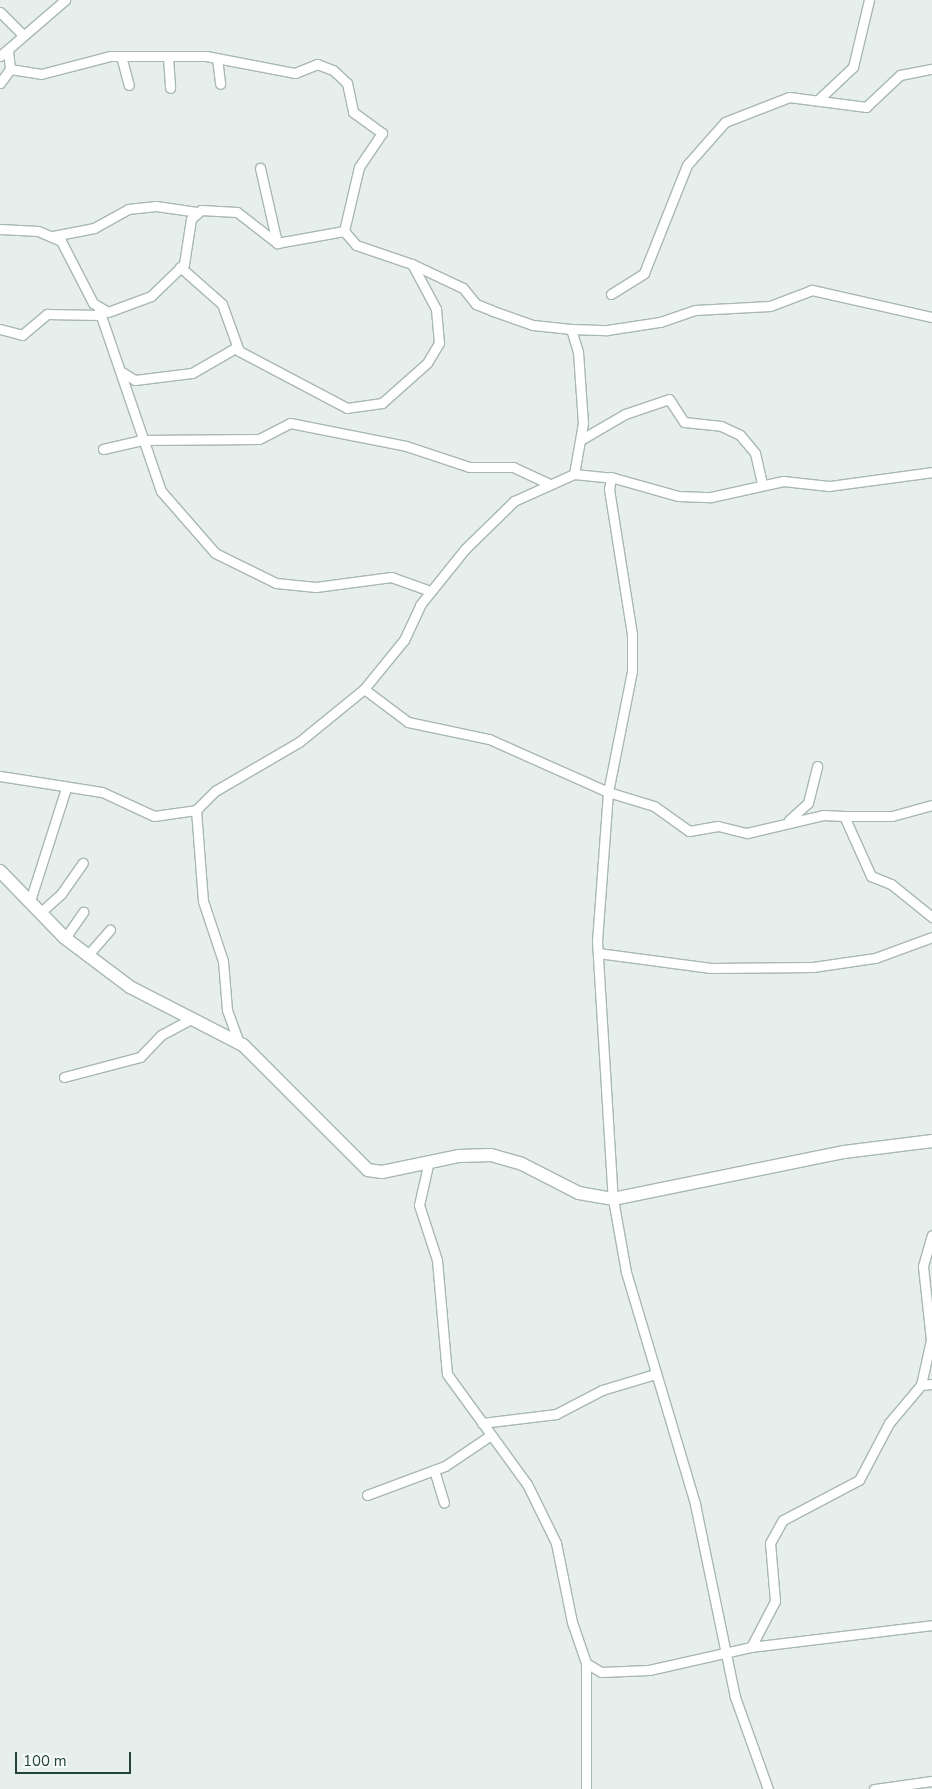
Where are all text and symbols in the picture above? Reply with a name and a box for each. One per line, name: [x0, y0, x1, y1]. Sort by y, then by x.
scale bar: [18, 1742, 134, 1774]
text: 100 m: [23, 1751, 67, 1771]

